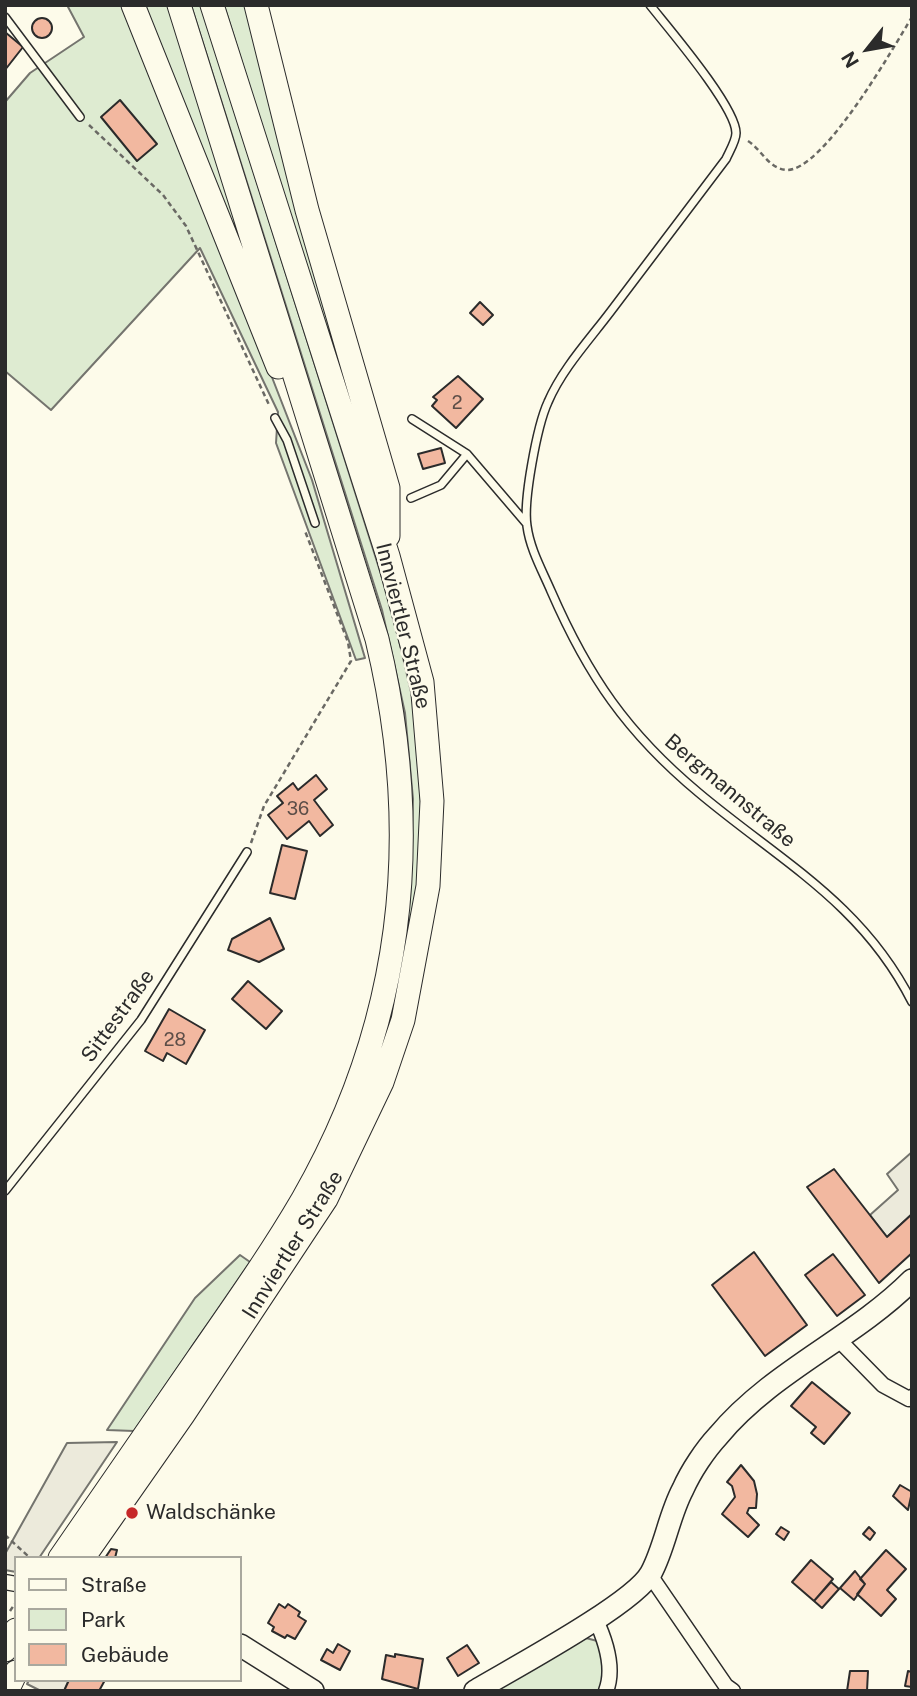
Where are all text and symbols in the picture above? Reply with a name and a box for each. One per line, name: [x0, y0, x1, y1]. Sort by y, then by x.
north arrow: [833, 14, 903, 84]
text: N: [837, 48, 863, 72]
house number: 2: [452, 392, 462, 414]
street label: Innviertler Straße: [370, 540, 436, 712]
street label: Bergmannstraße: [659, 729, 801, 853]
house number: 36: [287, 798, 309, 820]
street label: Sittestraße: [76, 965, 160, 1067]
house number: 28: [164, 1029, 186, 1051]
street label: Innviertler Straße: [237, 1166, 349, 1324]
place label: Waldschänke: [146, 1500, 276, 1526]
marker: Waldschänke: [124, 1505, 140, 1521]
legend: [14, 1556, 242, 1682]
text: Straße: [81, 1572, 147, 1597]
text: Park: [81, 1607, 126, 1632]
text: Gebäude: [81, 1642, 169, 1667]

